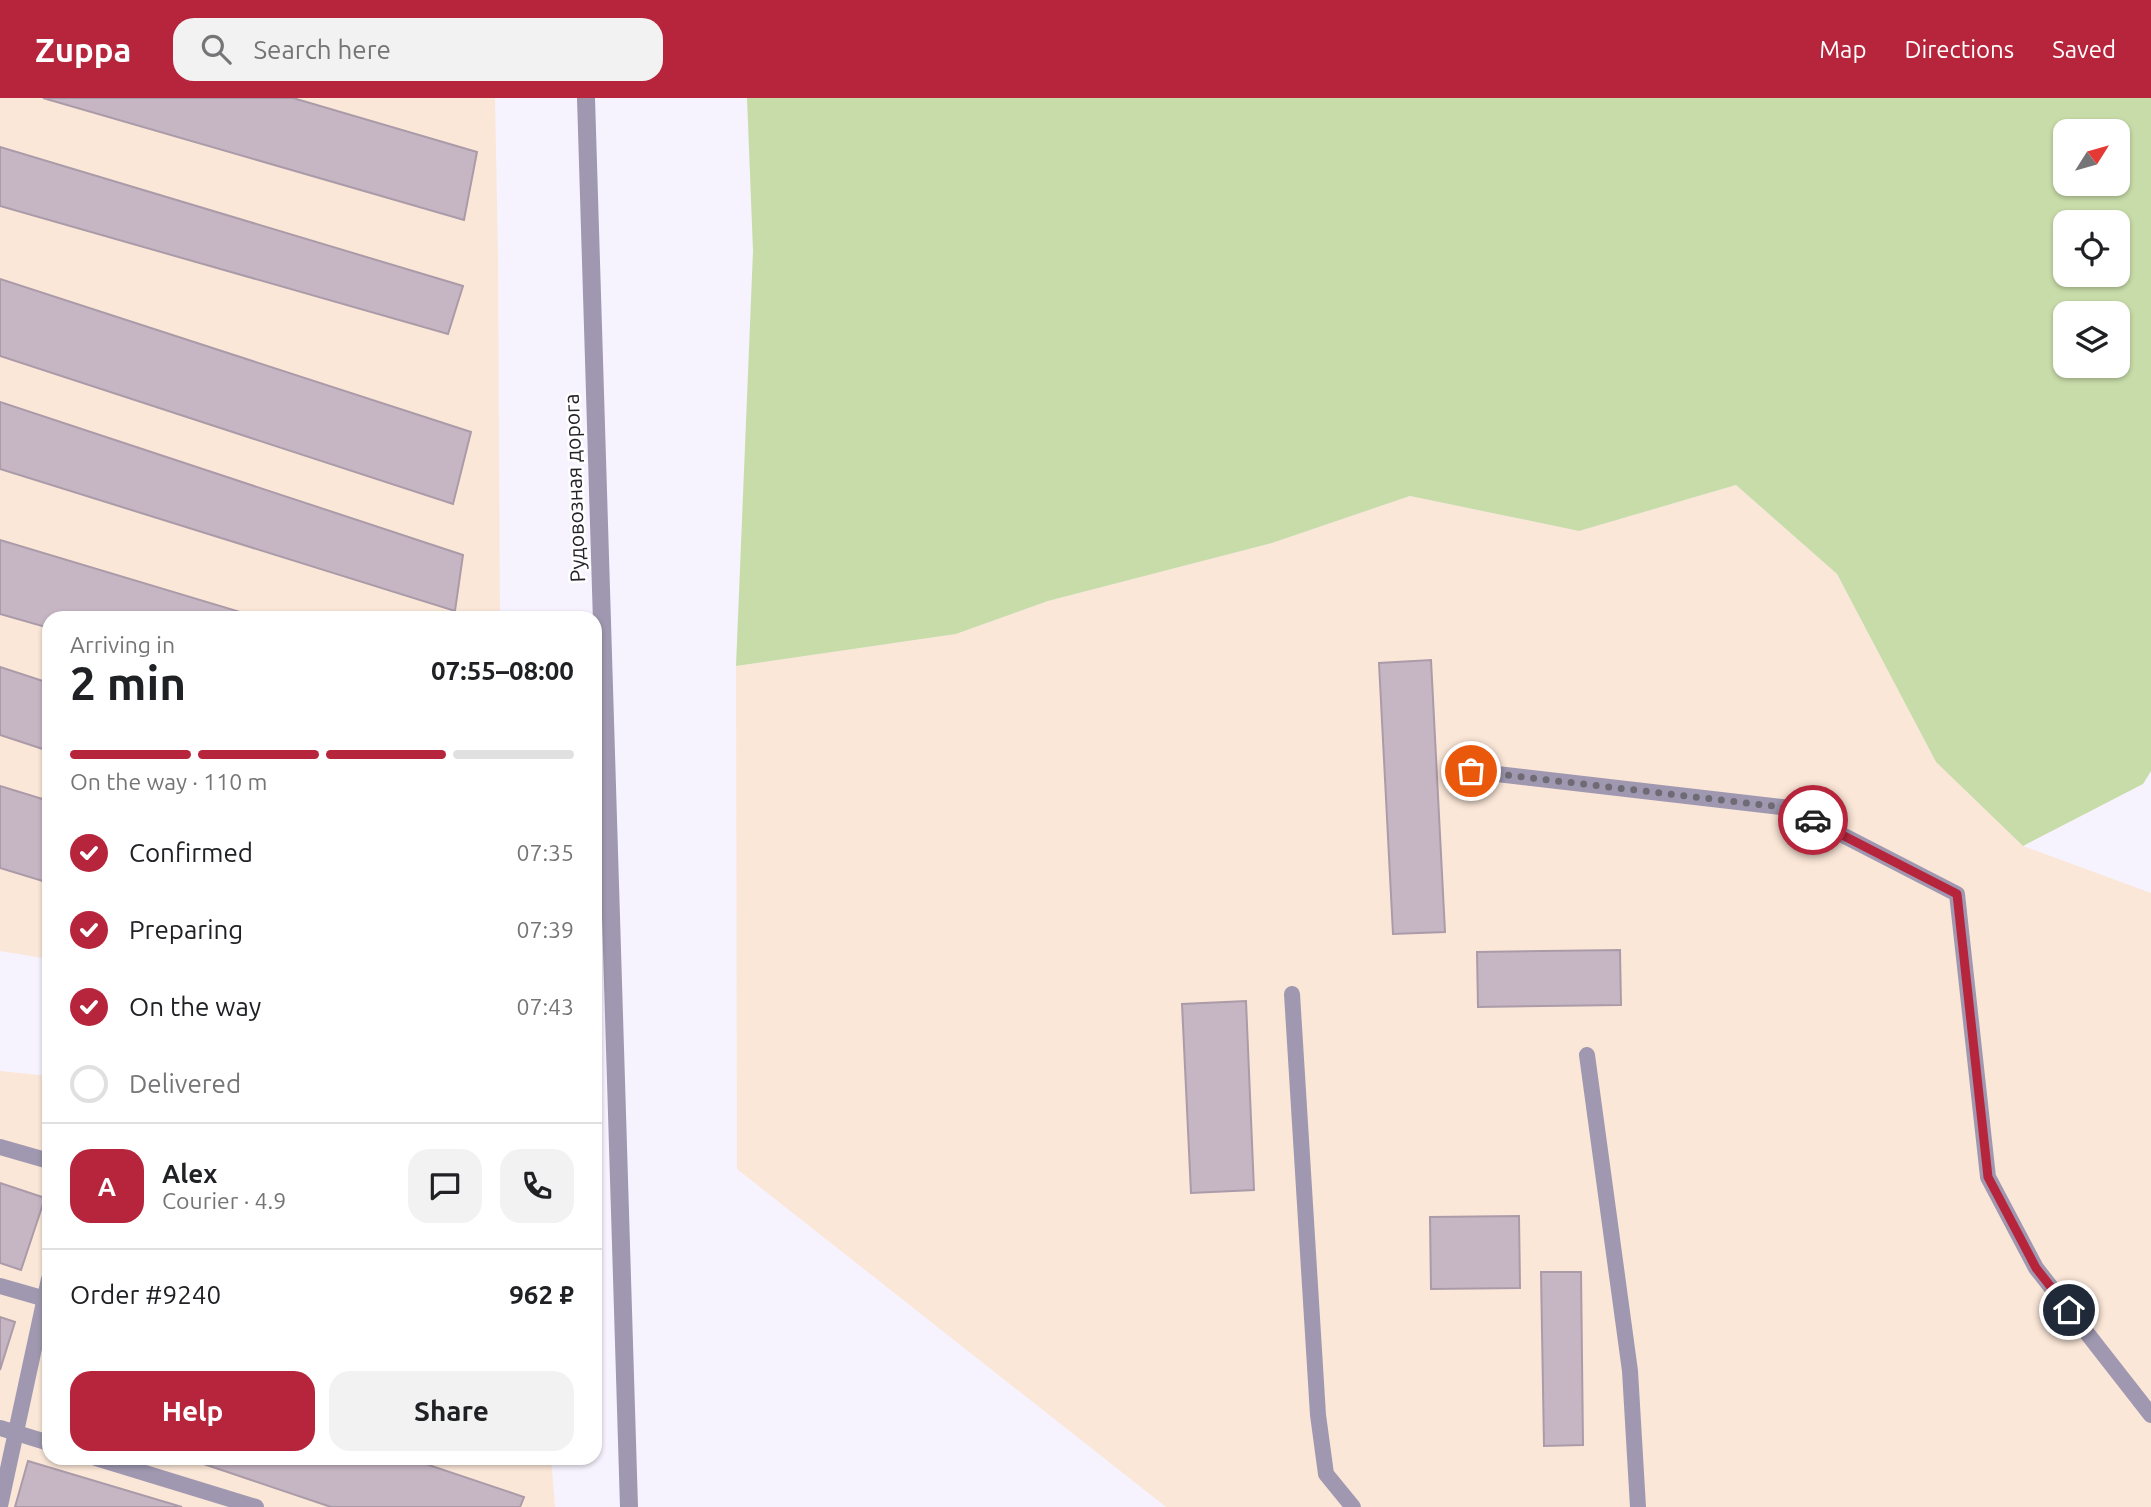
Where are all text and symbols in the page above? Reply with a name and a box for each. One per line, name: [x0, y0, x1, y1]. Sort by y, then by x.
search box: [173, 18, 663, 81]
icon: search: [197, 30, 235, 68]
text: Zuppa: [35, 31, 131, 68]
text: Search here: [253, 35, 391, 64]
text: Map: [1819, 36, 1866, 63]
text: Directions: [1904, 36, 2014, 63]
text: Saved: [2052, 36, 2116, 63]
north arrow: [2053, 119, 2130, 196]
map controls: [2053, 119, 2130, 378]
button: locate: [2053, 210, 2130, 287]
button: layers: [2053, 301, 2130, 378]
street label: Рудовозная дорога: [559, 393, 589, 583]
text: Arriving in: [70, 632, 175, 657]
text: 07:55–08:00: [431, 656, 574, 685]
text: 2 min: [70, 657, 186, 709]
pin: [1441, 741, 1501, 801]
icon: bag: [1452, 752, 1490, 790]
text: On the way · 110 m: [70, 769, 267, 794]
courier: [1778, 785, 1848, 855]
icon: car: [1794, 801, 1832, 839]
icon: check: [70, 834, 108, 872]
text: Confirmed: [129, 838, 253, 867]
text: 07:35: [516, 840, 574, 865]
icon: check: [70, 911, 108, 949]
text: Preparing: [129, 915, 243, 944]
text: 07:39: [516, 917, 574, 942]
icon: check: [70, 988, 108, 1026]
text: On the way: [129, 992, 261, 1021]
text: 07:43: [516, 994, 574, 1019]
text: Delivered: [129, 1069, 241, 1098]
button: chat: [408, 1149, 482, 1223]
button: phone: [500, 1149, 574, 1223]
text: Alex: [162, 1159, 217, 1188]
text: A: [98, 1172, 116, 1201]
text: Courier · 4.9: [162, 1188, 286, 1213]
text: Order #9240: [70, 1280, 221, 1309]
text: 962 ₽: [509, 1280, 574, 1309]
pin: [2039, 1280, 2099, 1340]
icon: home: [2050, 1291, 2088, 1329]
button: Help: [70, 1371, 315, 1451]
button: Share: [329, 1371, 574, 1451]

